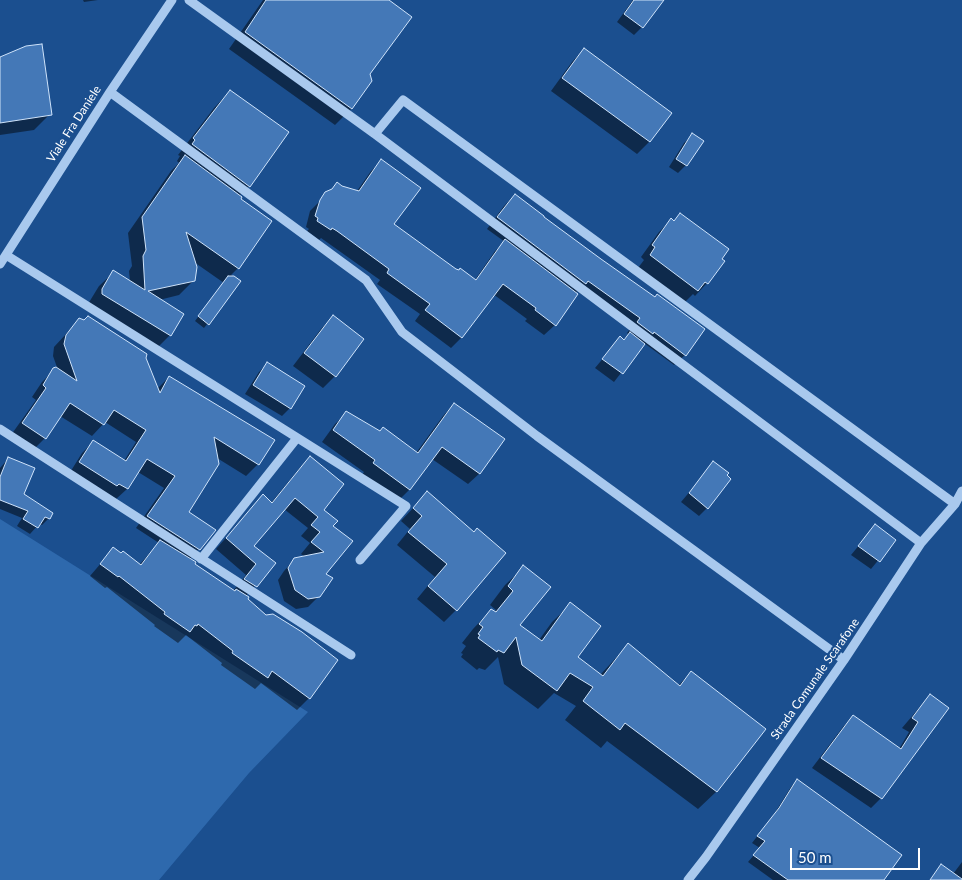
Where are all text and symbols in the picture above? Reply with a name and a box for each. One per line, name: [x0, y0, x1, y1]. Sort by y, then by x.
street label: Viale Fra Daniele: [44, 83, 104, 165]
street label: Strada Comunale Scarafone: [768, 616, 862, 742]
scale bar: [792, 838, 922, 870]
text: 50 m: [798, 848, 832, 866]

